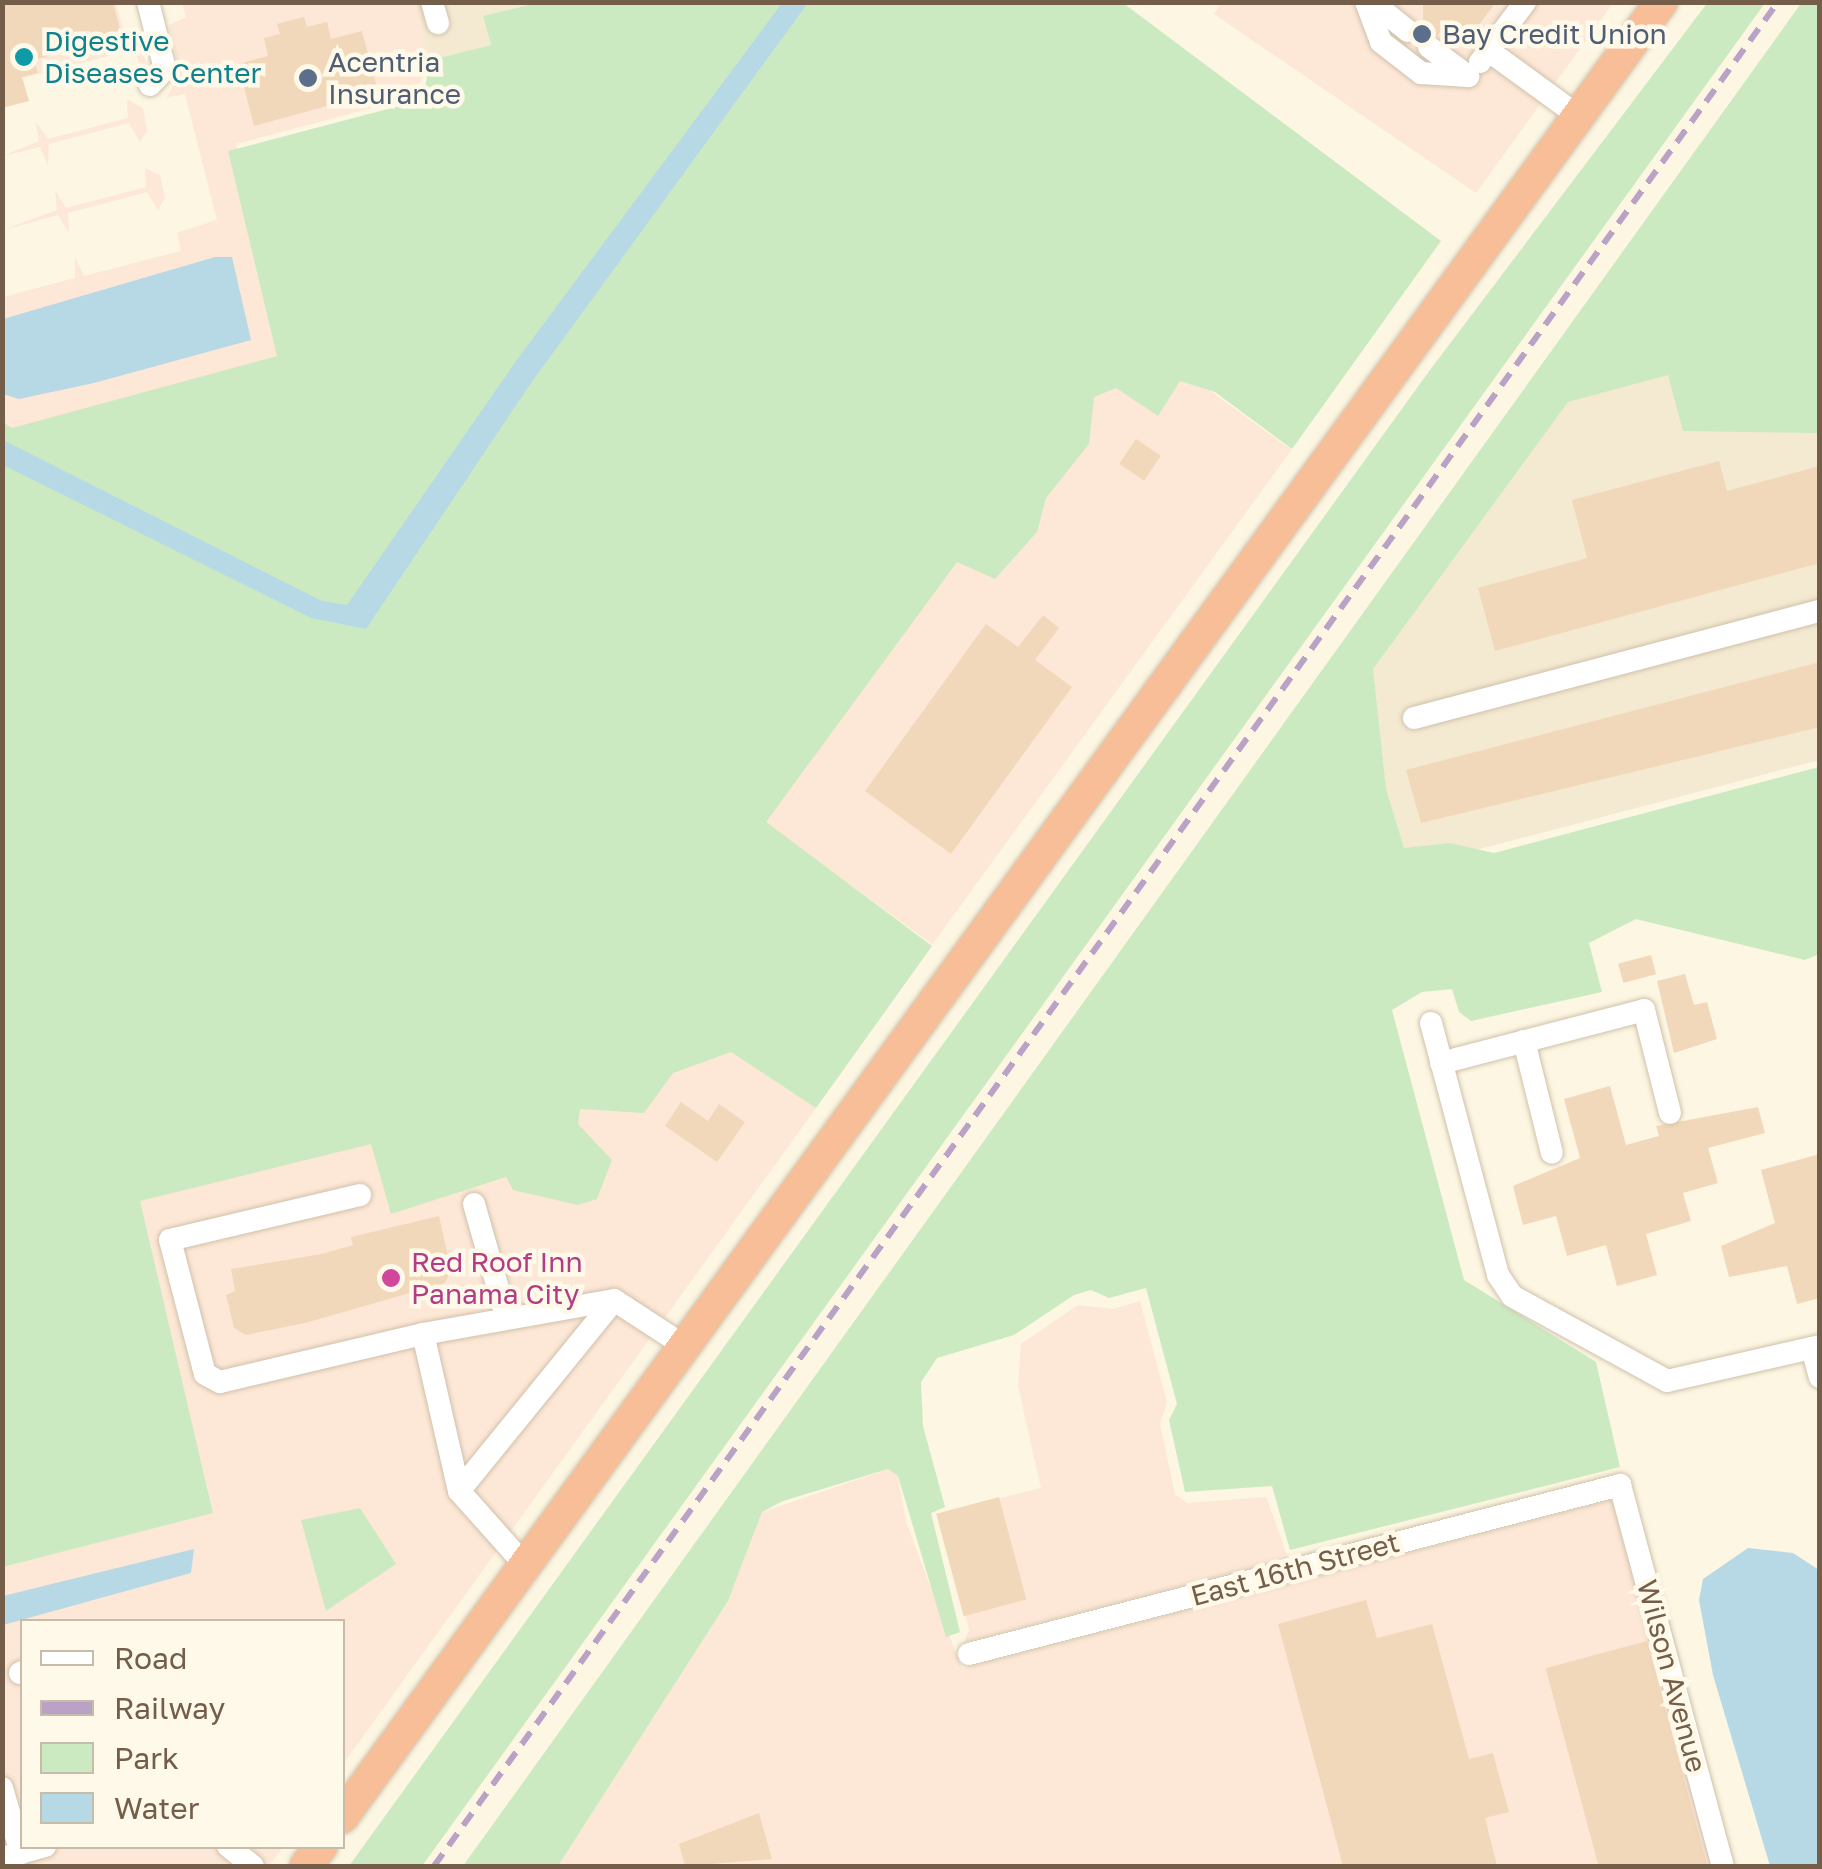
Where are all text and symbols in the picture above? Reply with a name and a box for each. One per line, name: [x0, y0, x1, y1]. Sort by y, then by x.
place label: Bay Credit Union: [1442, 17, 1667, 51]
marker: Bay Credit Union: [1411, 23, 1433, 45]
place label: Digestive Diseases Center: [44, 24, 262, 90]
place label: Acentria Insurance: [328, 45, 461, 111]
marker: Digestive Diseases Center: [13, 46, 35, 68]
marker: Acentria Insurance: [297, 67, 319, 89]
place label: Red Roof Inn Panama City: [411, 1245, 583, 1311]
marker: Red Roof Inn Panama City: [380, 1267, 402, 1289]
street label: East 16th Street: [1187, 1525, 1403, 1613]
street label: Wilson Avenue: [1630, 1576, 1714, 1776]
legend: [20, 1619, 345, 1849]
text: Road: [114, 1640, 188, 1676]
text: Railway: [114, 1690, 225, 1726]
text: Park: [114, 1740, 179, 1776]
text: Water: [114, 1790, 199, 1826]

